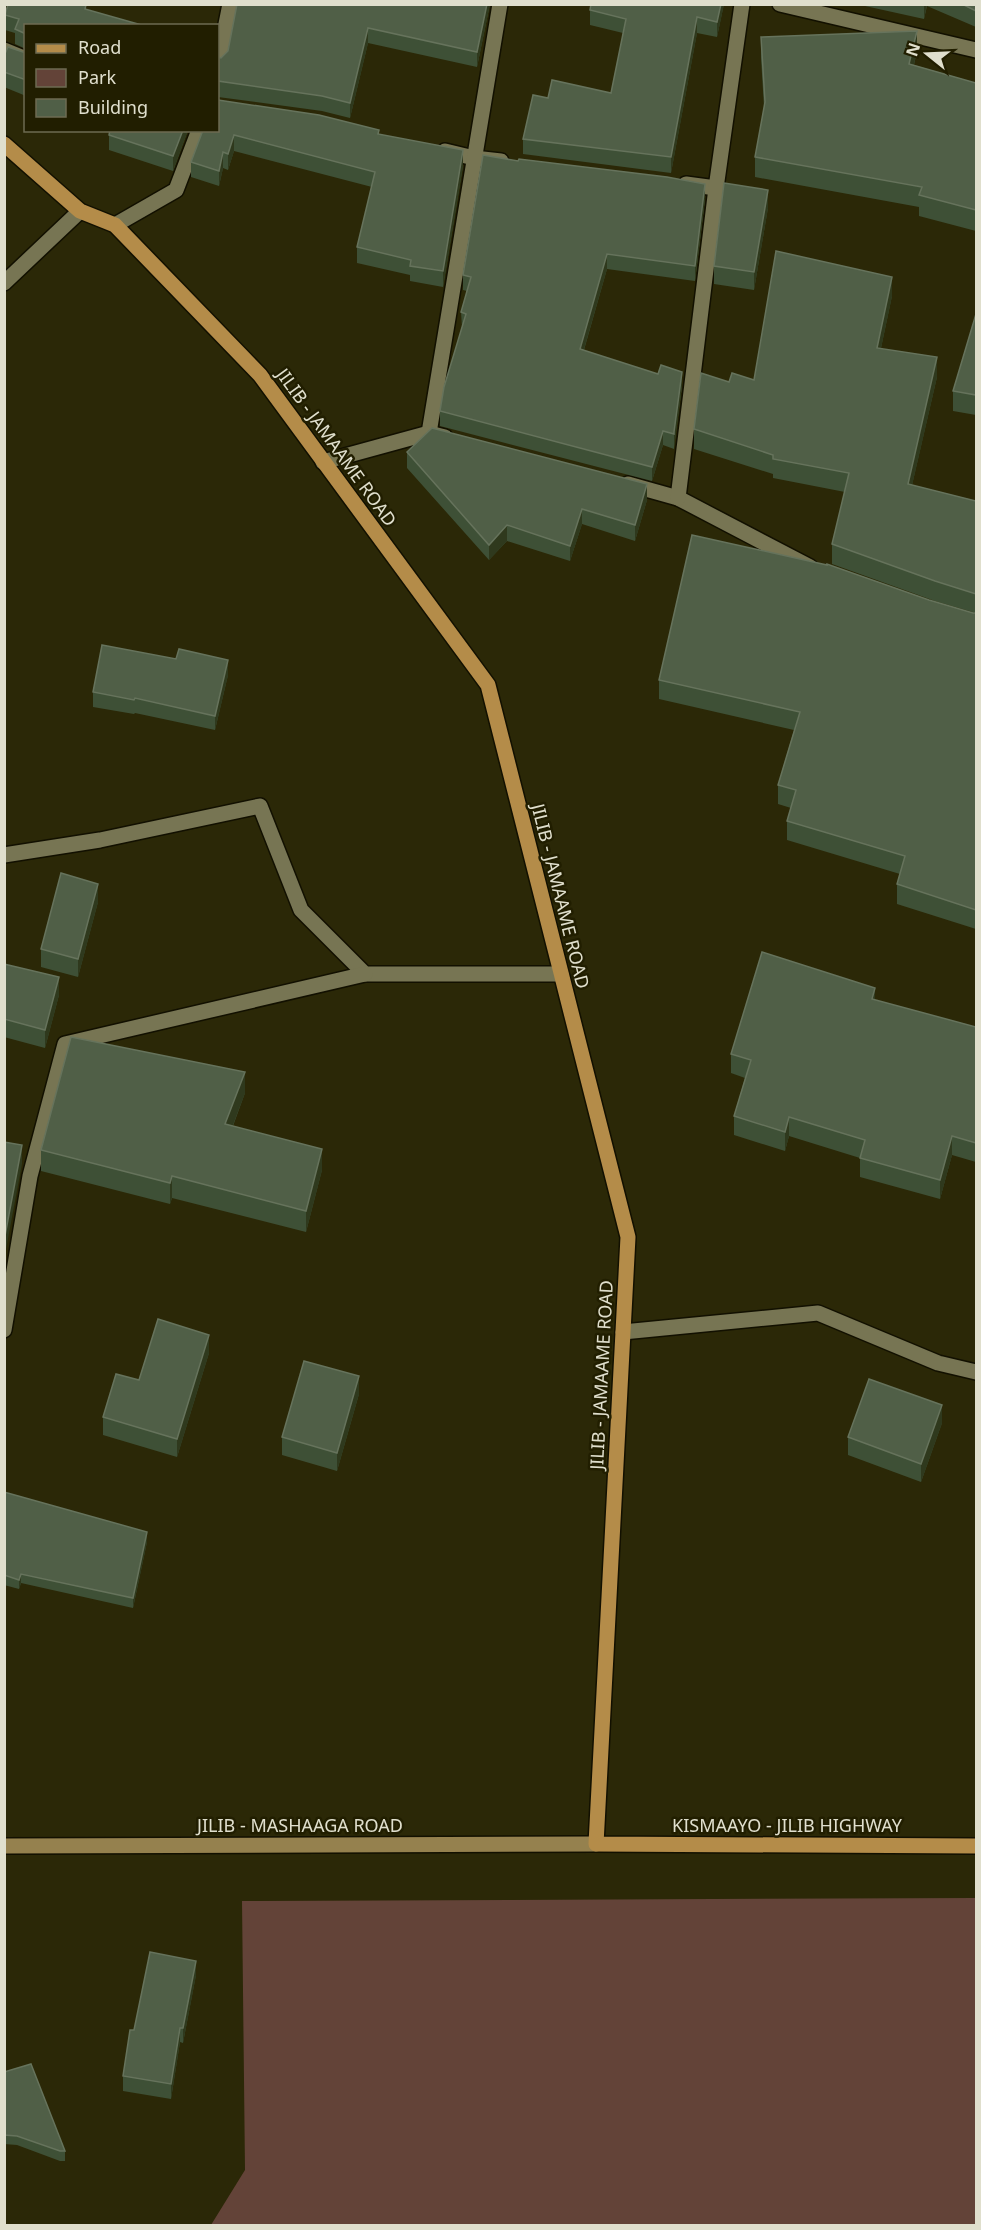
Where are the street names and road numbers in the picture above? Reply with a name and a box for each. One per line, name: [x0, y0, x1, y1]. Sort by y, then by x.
street label: JILIB - JAMAAME ROAD: [270, 362, 402, 531]
street label: JILIB - JAMAAME ROAD: [526, 799, 596, 991]
street label: JILIB - JAMAAME ROAD: [584, 1280, 618, 1472]
street label: JILIB - MASHAAGA ROAD: [195, 1813, 403, 1837]
street label: KISMAAYO - JILIB HIGHWAY: [672, 1813, 903, 1837]

